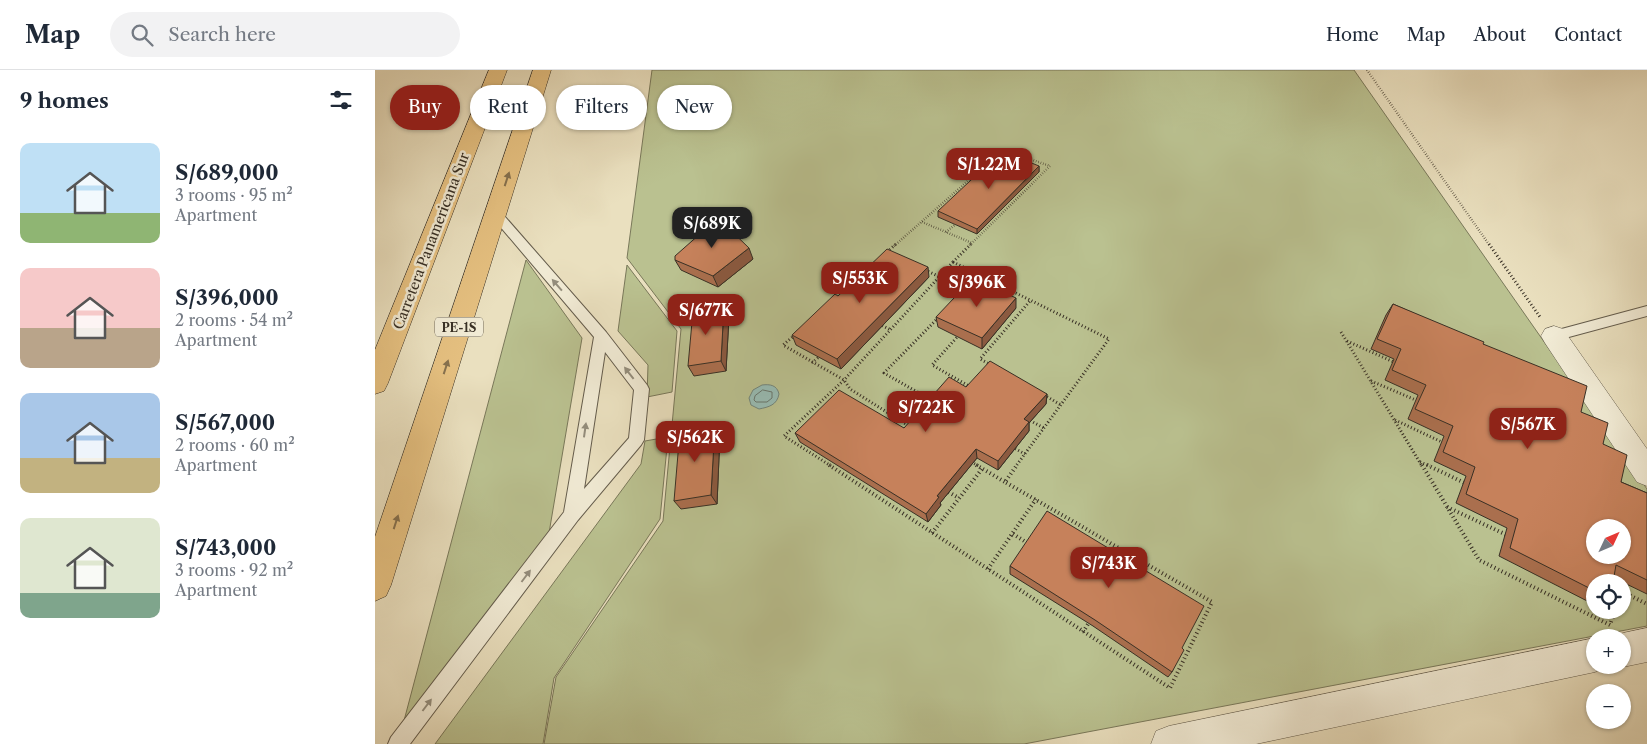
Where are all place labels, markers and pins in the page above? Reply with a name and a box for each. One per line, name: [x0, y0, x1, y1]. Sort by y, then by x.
pin: S/1.22M: [943, 148, 1035, 190]
pin: S/689K: [671, 206, 753, 249]
pin: S/553K: [819, 262, 901, 304]
pin: S/396K: [936, 266, 1018, 308]
pin: S/677K: [665, 294, 747, 336]
pin: S/722K: [885, 390, 967, 433]
pin: S/567K: [1487, 408, 1569, 450]
pin: S/562K: [654, 420, 736, 463]
pin: S/743K: [1068, 546, 1150, 589]

